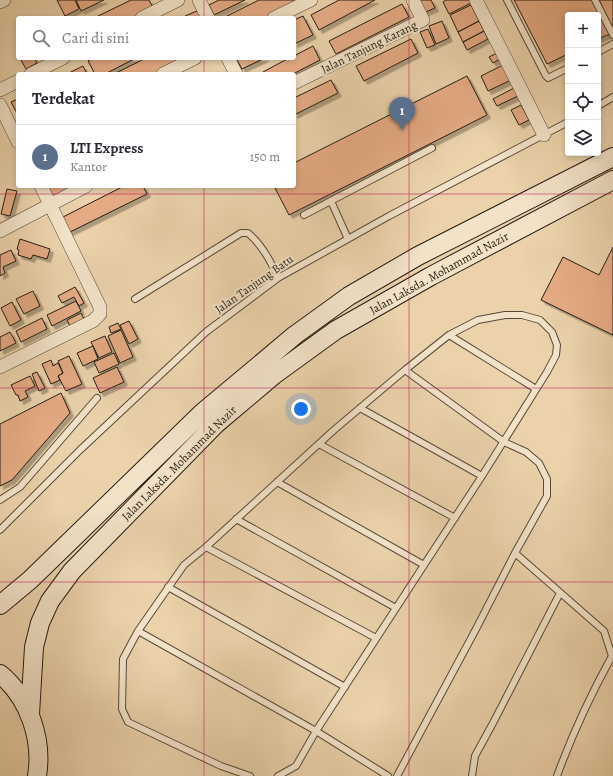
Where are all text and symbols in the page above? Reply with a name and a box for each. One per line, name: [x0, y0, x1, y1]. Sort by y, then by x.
map controls: [565, 12, 601, 156]
button: +: [565, 12, 601, 48]
search box: [16, 16, 296, 60]
street label: Jalan Tanjung Karang: [318, 17, 420, 77]
icon: search: [30, 27, 52, 49]
text: Cari di sini: [62, 28, 129, 48]
button: −: [565, 48, 601, 84]
button: locate: [565, 84, 601, 120]
text: Terdekat: [32, 87, 95, 110]
pin: 1: [389, 97, 415, 130]
button: layers: [565, 120, 601, 156]
text: LTI Express: [70, 138, 144, 158]
text: 1: [43, 148, 47, 165]
text: 150 m: [250, 148, 280, 165]
text: Kantor: [70, 158, 107, 175]
street label: Jalan Laksda. Mohammad Nazir: [367, 228, 512, 318]
street label: Jalan Tanjung Batu: [212, 251, 297, 317]
your location: [291, 399, 311, 419]
street label: Jalan Laksda. Mohammad Nazir: [118, 402, 240, 524]

